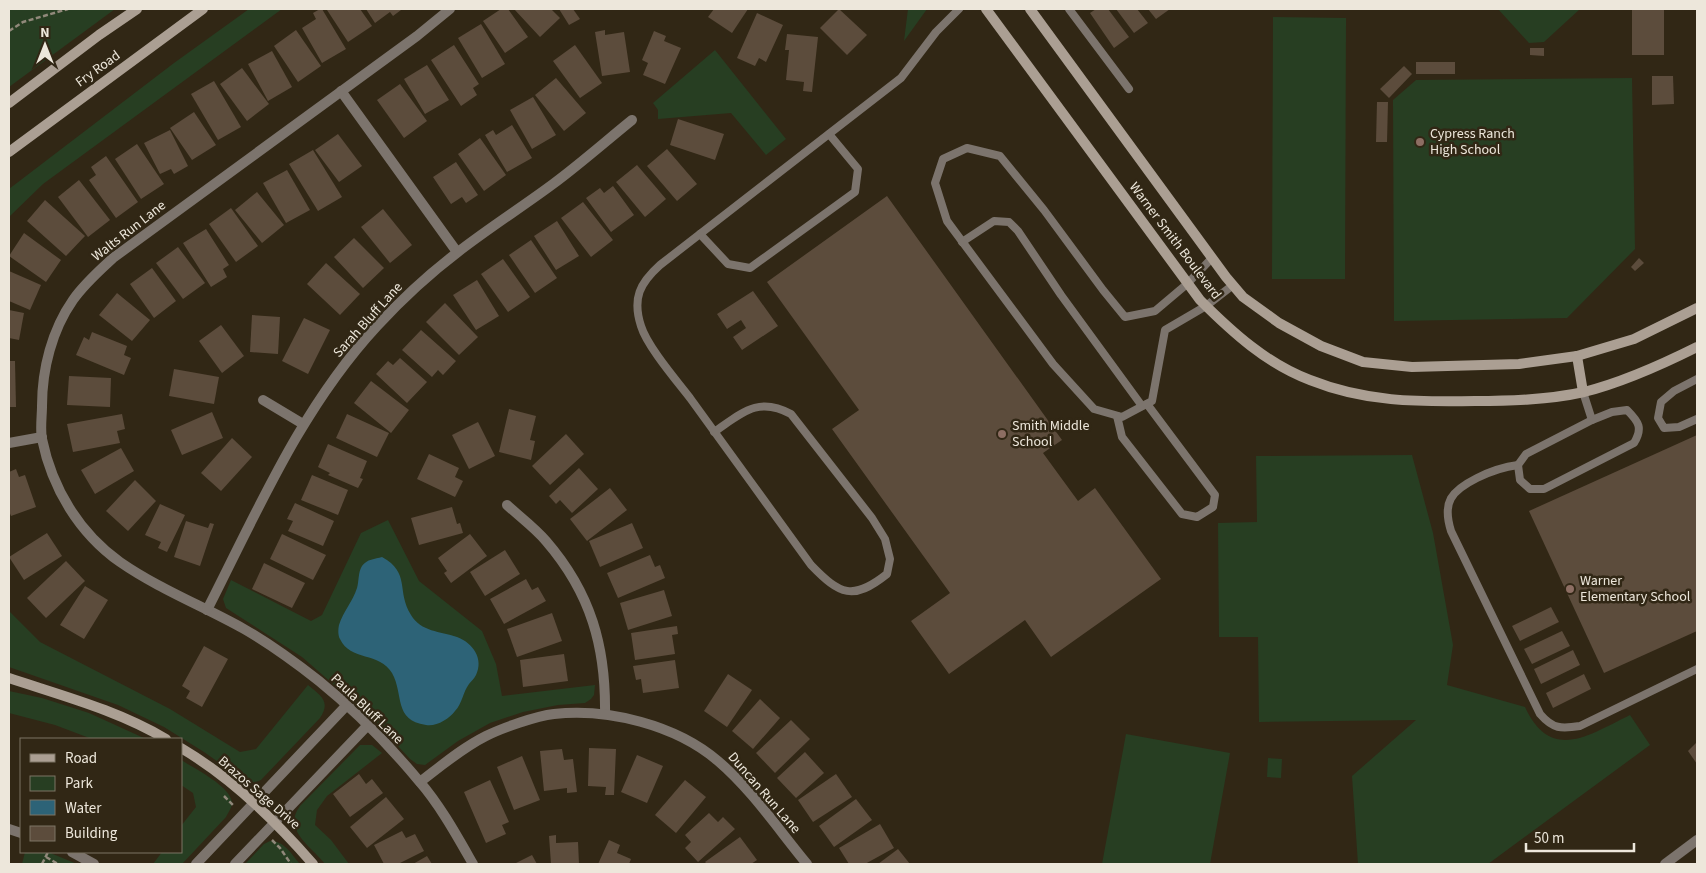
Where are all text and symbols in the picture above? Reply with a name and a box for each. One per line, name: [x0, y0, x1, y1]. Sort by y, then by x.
north arrow: [20, 20, 70, 70]
text: N: [40, 23, 50, 43]
street label: Fry Road: [71, 46, 125, 92]
place label: Cypress Ranch High School: [1430, 124, 1515, 160]
marker: Cypress Ranch High School: [1414, 136, 1426, 148]
street label: Warner Smith Boulevard: [1124, 178, 1226, 304]
street label: Walts Run Lane: [88, 196, 170, 266]
street label: Sarah Bluff Lane: [329, 278, 407, 362]
place label: Smith Middle School: [1012, 416, 1089, 452]
marker: Smith Middle School: [996, 428, 1008, 440]
place label: Warner Elementary School: [1580, 571, 1691, 607]
marker: Warner Elementary School: [1564, 583, 1576, 595]
street label: Paula Bluff Lane: [326, 669, 408, 749]
legend: [20, 738, 182, 853]
text: Road: [65, 748, 97, 769]
street label: Duncan Run Lane: [723, 748, 805, 838]
street label: Brazos Sage Drive: [213, 752, 305, 834]
text: Park: [65, 773, 94, 794]
text: Water: [65, 798, 102, 819]
scale bar: [1526, 820, 1634, 852]
text: Building: [65, 823, 118, 844]
text: 50 m: [1534, 828, 1564, 849]

